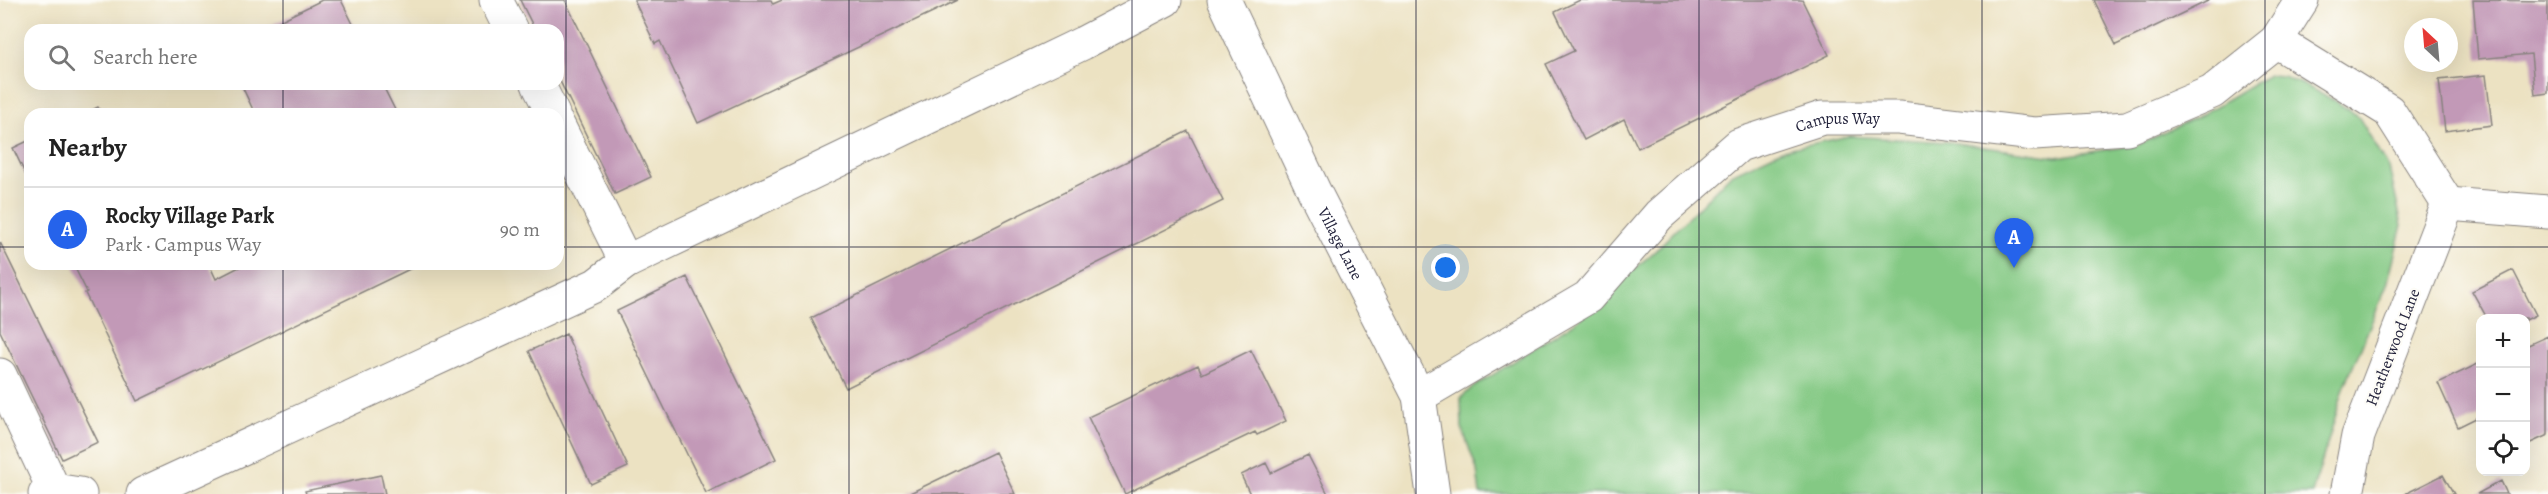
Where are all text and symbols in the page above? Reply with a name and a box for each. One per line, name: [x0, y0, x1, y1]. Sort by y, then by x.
north arrow: [2404, 18, 2458, 72]
search box: [24, 24, 564, 90]
icon: search: [45, 41, 78, 74]
text: Search here: [93, 42, 198, 72]
street label: Campus Way: [1793, 108, 1881, 138]
text: Nearby: [48, 130, 127, 165]
text: Rocky Village Park: [105, 201, 274, 231]
street label: Village Lane: [1312, 203, 1368, 284]
text: A: [61, 216, 74, 243]
text: 90 m: [500, 216, 540, 243]
pin: A: [1994, 218, 2034, 268]
text: Park · Campus Way: [105, 231, 261, 258]
your location: [1431, 253, 1460, 282]
street label: Heatherwood Lane: [2360, 286, 2425, 409]
map controls: [2476, 314, 2530, 476]
button: +: [2476, 314, 2530, 368]
button: −: [2476, 368, 2530, 422]
button: locate: [2476, 422, 2530, 476]

